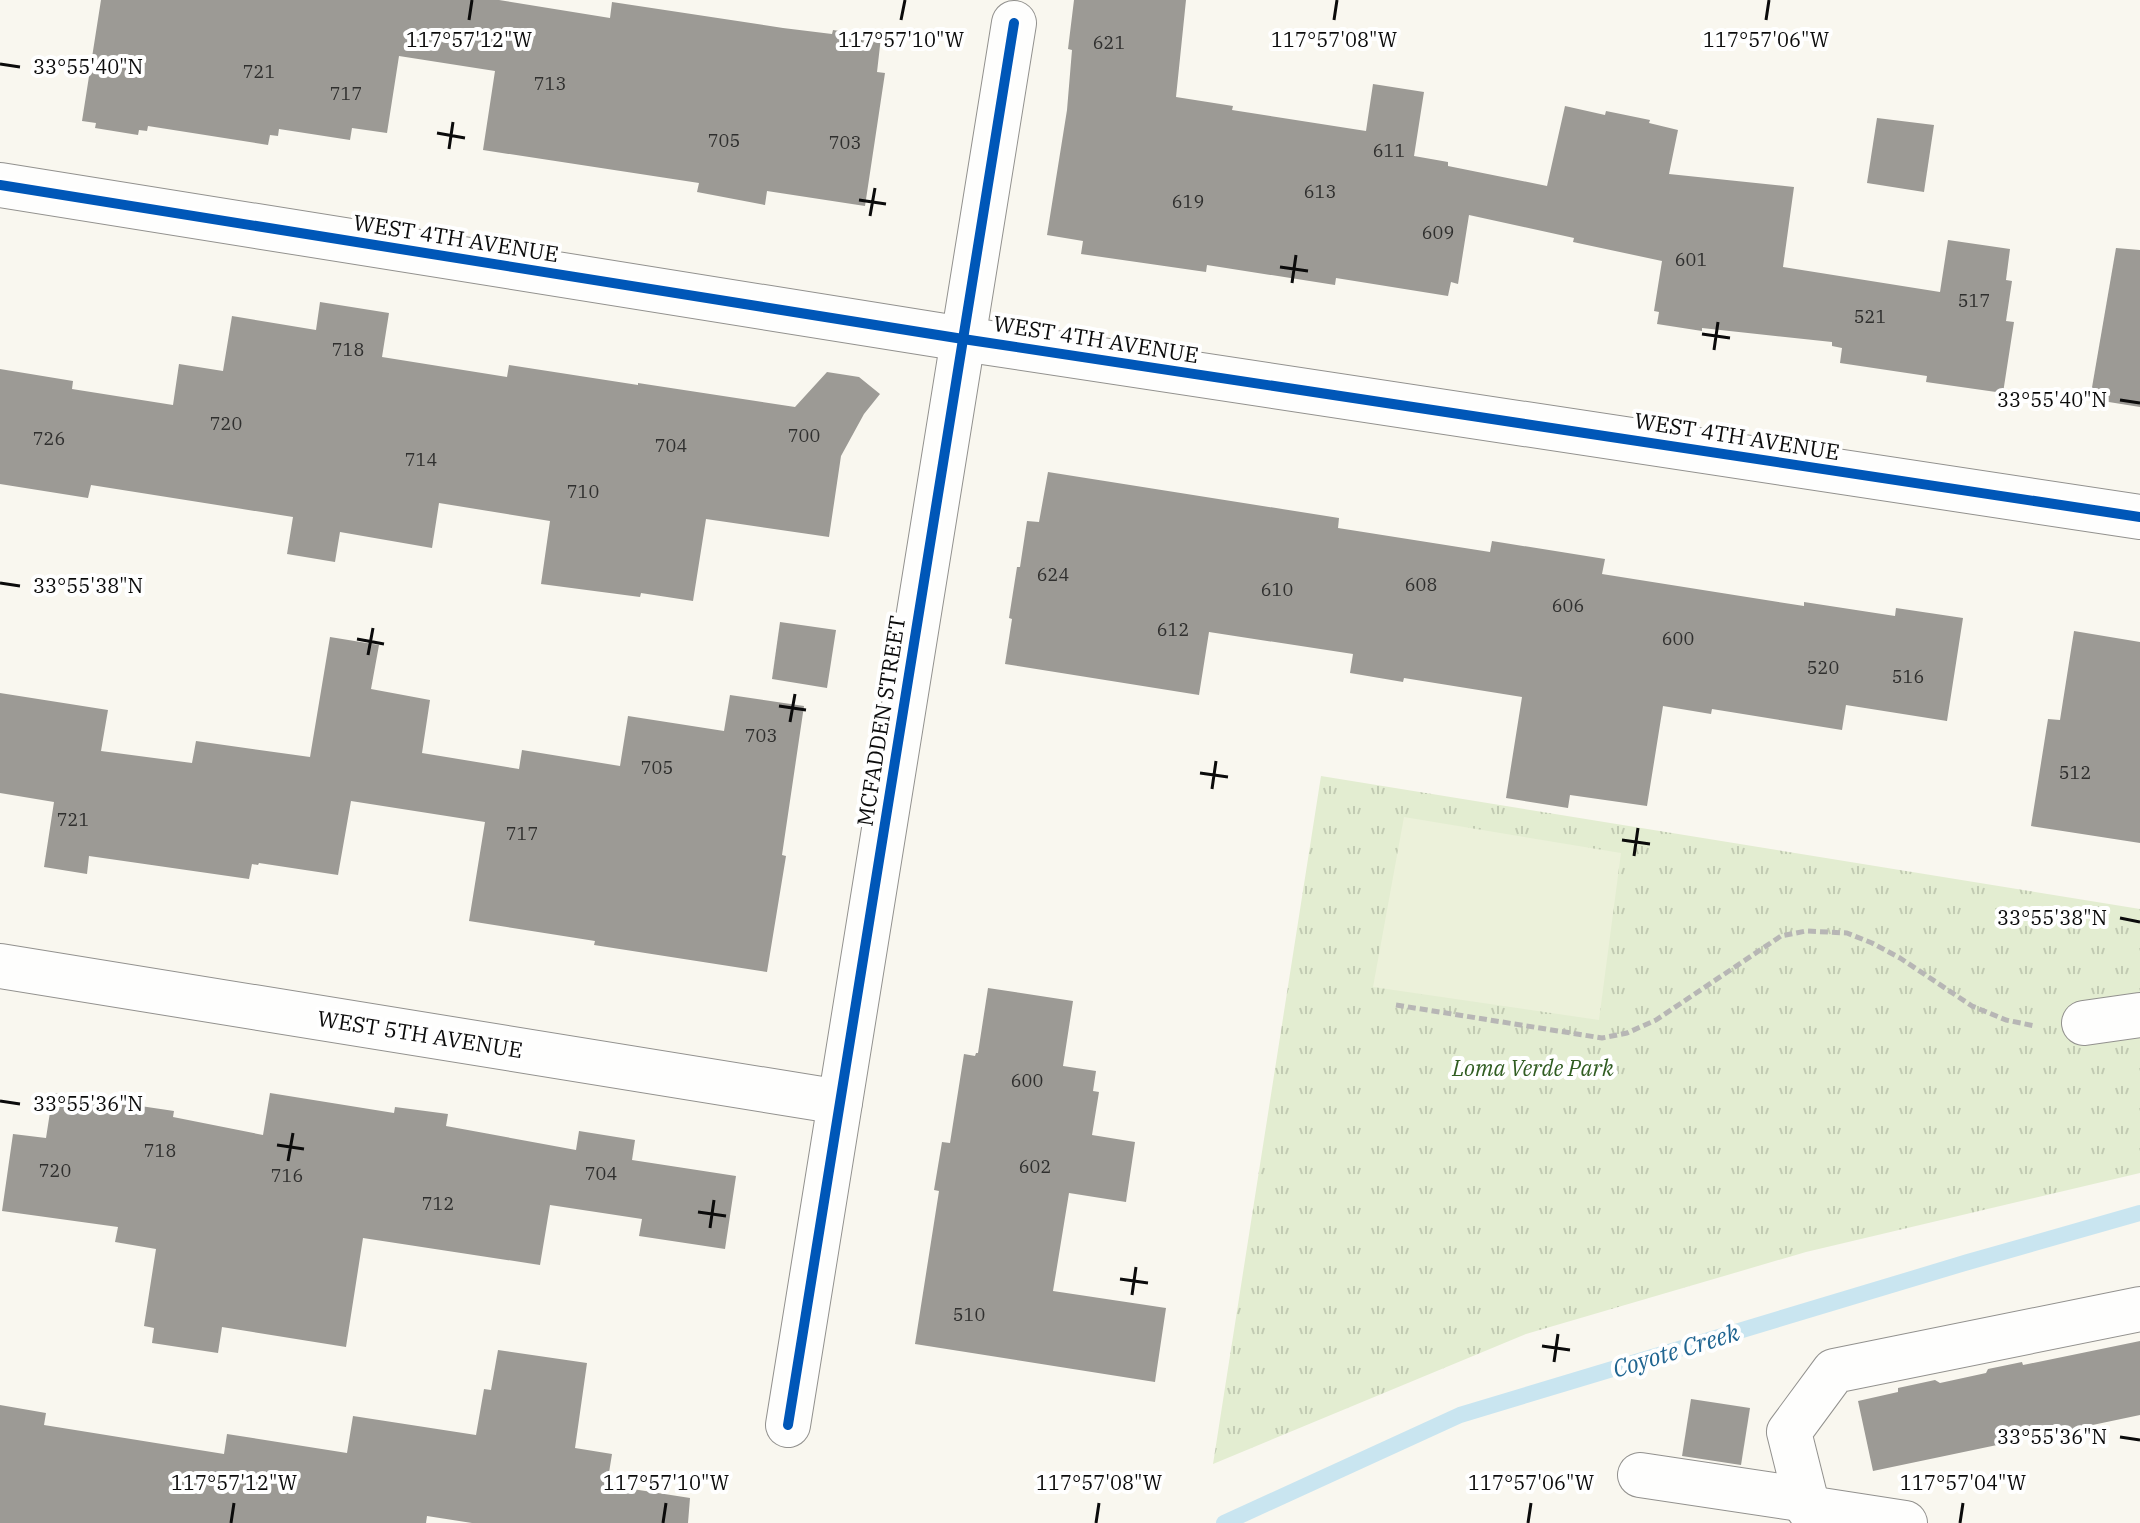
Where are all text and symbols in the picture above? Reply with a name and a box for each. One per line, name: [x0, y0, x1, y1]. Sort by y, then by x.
text: 117°57'12"W: [406, 26, 532, 53]
text: 117°57'10"W: [838, 26, 964, 53]
text: 117°57'08"W: [1271, 26, 1397, 53]
text: 117°57'06"W: [1703, 26, 1829, 53]
house number: 621: [1093, 31, 1125, 54]
text: 33°55'40"N: [33, 53, 143, 80]
house number: 721: [243, 60, 275, 83]
house number: 713: [534, 72, 566, 95]
house number: 717: [330, 82, 362, 105]
house number: 705: [708, 129, 740, 152]
house number: 703: [829, 131, 861, 154]
house number: 611: [1373, 139, 1405, 162]
house number: 613: [1304, 180, 1336, 203]
house number: 619: [1172, 190, 1204, 213]
street label: WEST 4TH AVENUE: [351, 207, 561, 268]
house number: 609: [1422, 221, 1454, 244]
house number: 601: [1675, 248, 1707, 271]
house number: 517: [1958, 289, 1990, 312]
house number: 521: [1854, 305, 1886, 328]
street label: WEST 4TH AVENUE: [991, 308, 1201, 369]
house number: 718: [332, 338, 364, 361]
text: 33°55'40"N: [1997, 386, 2107, 413]
street label: WEST 4TH AVENUE: [1632, 405, 1842, 466]
house number: 720: [210, 412, 242, 435]
house number: 700: [788, 424, 820, 447]
house number: 726: [33, 427, 65, 450]
house number: 704: [655, 434, 687, 457]
house number: 714: [405, 448, 437, 471]
house number: 710: [567, 480, 599, 503]
house number: 624: [1037, 563, 1069, 586]
text: 33°55'38"N: [33, 572, 143, 599]
house number: 608: [1405, 573, 1437, 596]
house number: 610: [1261, 578, 1293, 601]
house number: 606: [1552, 594, 1584, 617]
street label: MCFADDEN STREET: [850, 614, 911, 828]
house number: 612: [1157, 618, 1189, 641]
house number: 600: [1662, 627, 1694, 650]
house number: 520: [1807, 656, 1839, 679]
house number: 516: [1892, 665, 1924, 688]
house number: 703: [745, 724, 777, 747]
house number: 705: [641, 756, 673, 779]
house number: 512: [2059, 761, 2091, 784]
house number: 721: [57, 808, 89, 831]
house number: 717: [506, 822, 538, 845]
text: 33°55'38"N: [1997, 904, 2107, 931]
street label: WEST 5TH AVENUE: [315, 1003, 525, 1064]
park label: Loma Verde Park: [1451, 1053, 1614, 1082]
house number: 600: [1011, 1069, 1043, 1092]
text: 33°55'36"N: [33, 1090, 143, 1117]
house number: 718: [144, 1139, 176, 1162]
house number: 602: [1019, 1155, 1051, 1178]
house number: 720: [39, 1159, 71, 1182]
house number: 704: [585, 1162, 617, 1185]
house number: 716: [271, 1164, 303, 1187]
house number: 712: [422, 1192, 454, 1215]
house number: 510: [953, 1303, 985, 1326]
water label: Coyote Creek: [1608, 1316, 1743, 1384]
text: 33°55'36"N: [1997, 1423, 2107, 1450]
text: 117°57'12"W: [171, 1469, 297, 1496]
text: 117°57'10"W: [603, 1469, 729, 1496]
text: 117°57'08"W: [1036, 1469, 1162, 1496]
text: 117°57'06"W: [1468, 1469, 1594, 1496]
text: 117°57'04"W: [1900, 1469, 2026, 1496]

